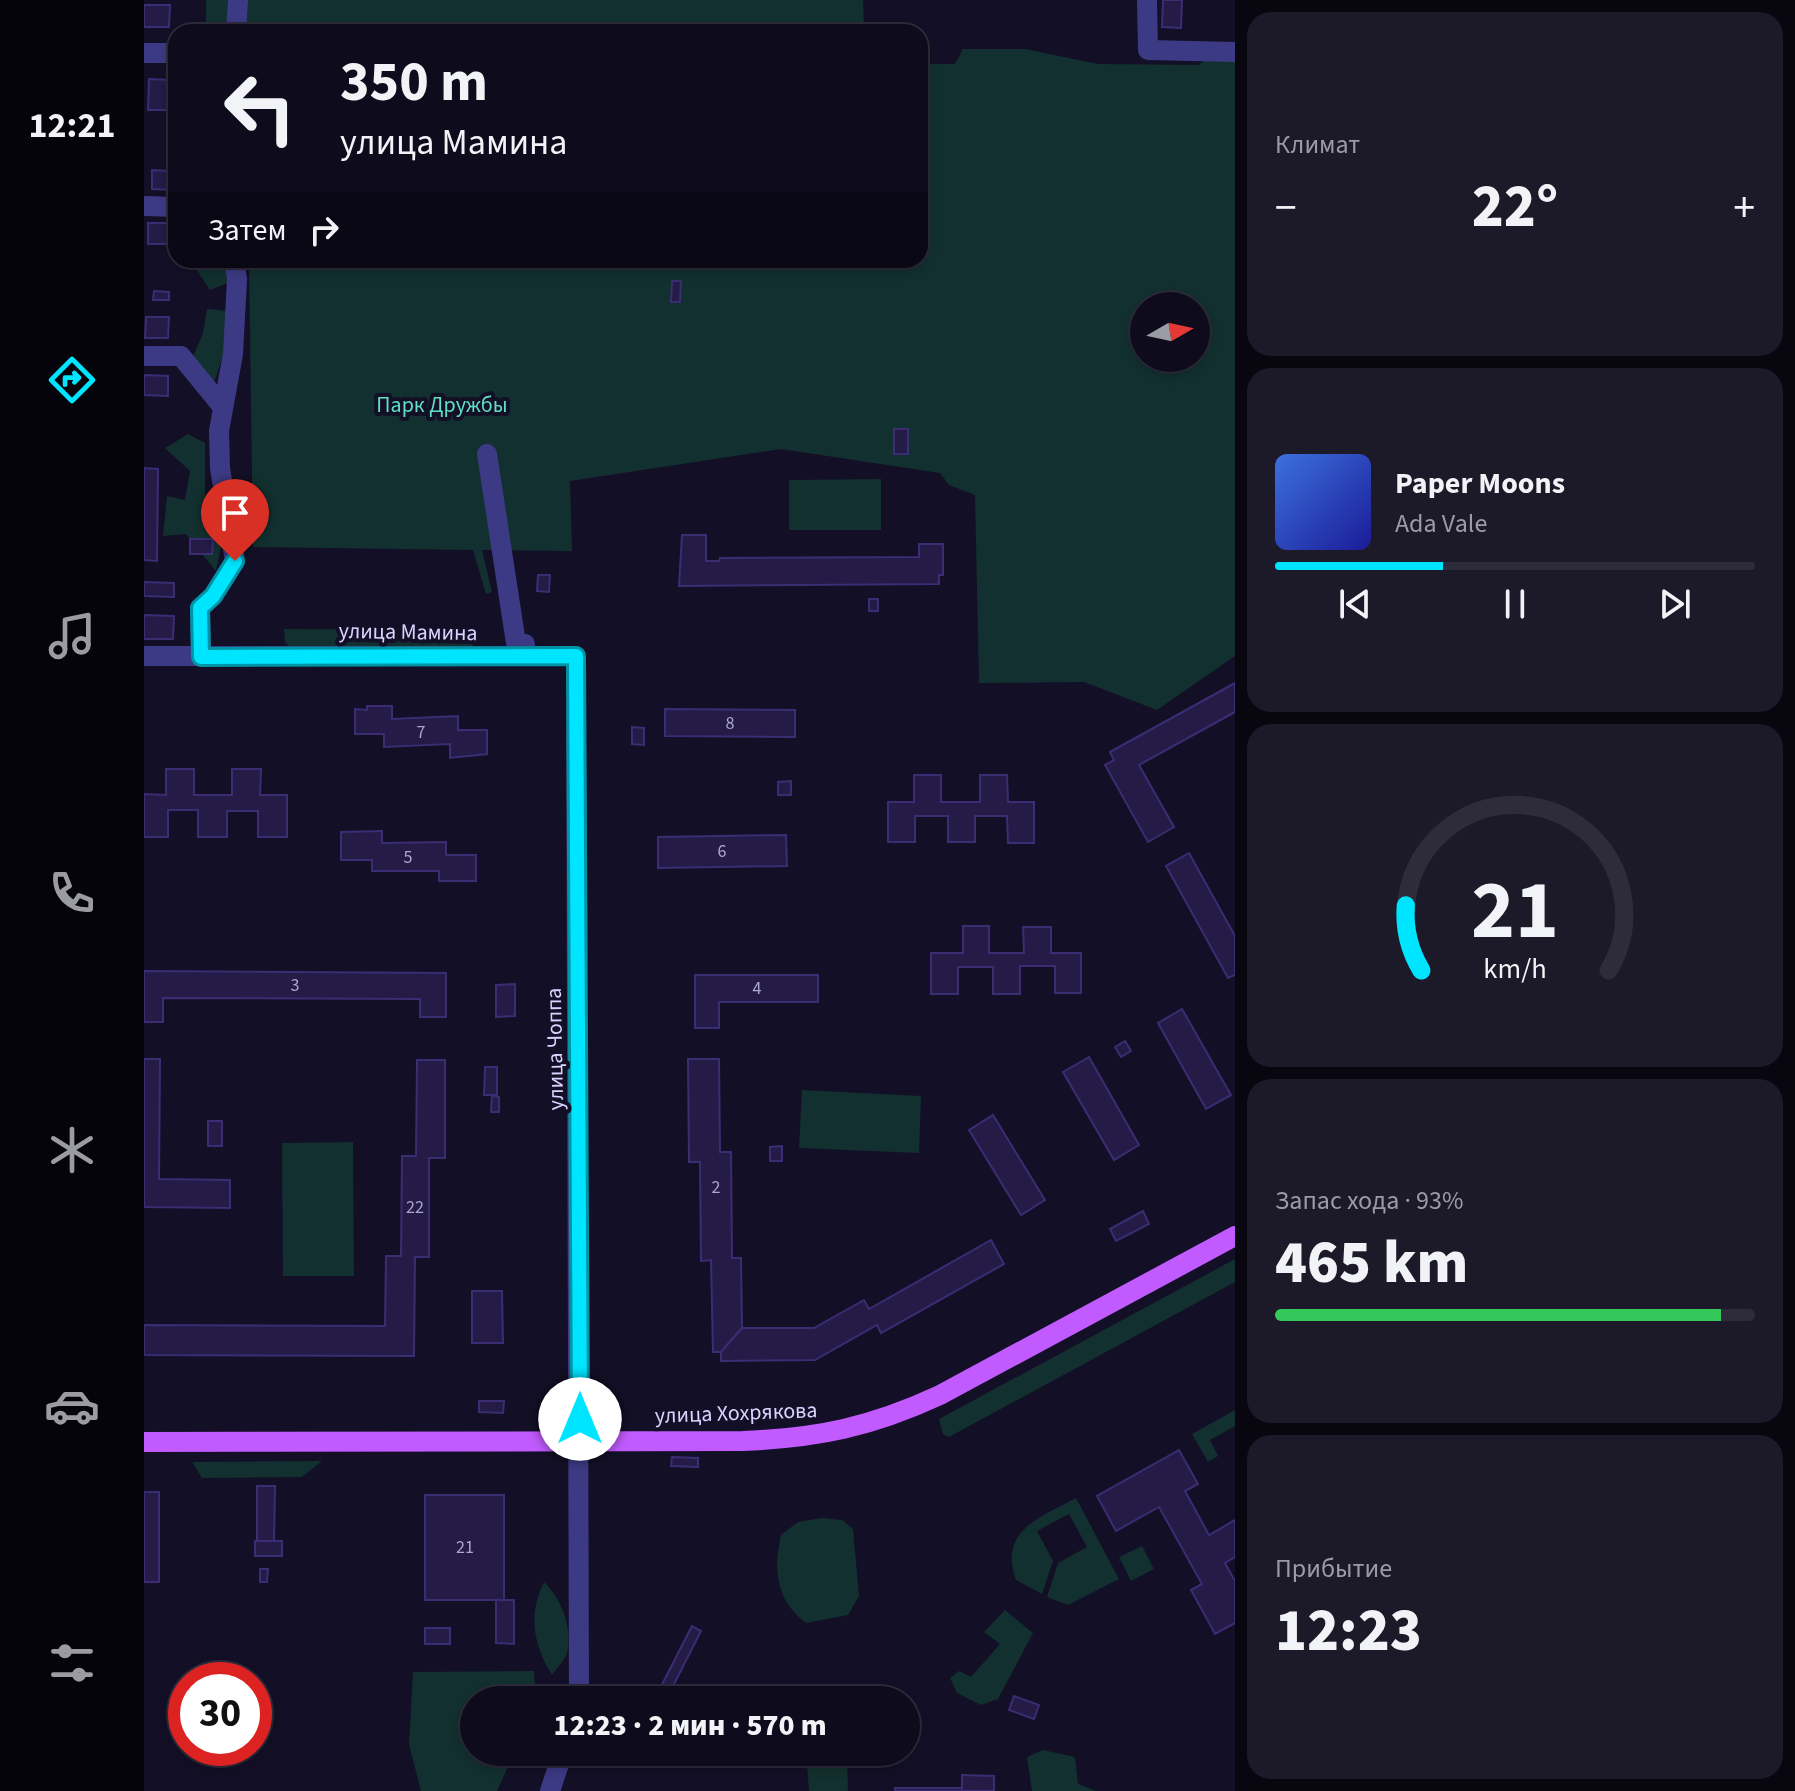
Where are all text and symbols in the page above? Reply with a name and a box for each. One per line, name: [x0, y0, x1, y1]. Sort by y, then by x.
text: 350 m: [340, 43, 488, 122]
icon: left: [208, 56, 312, 160]
text: 12:21: [29, 100, 115, 151]
text: улица Мамина: [340, 117, 567, 168]
text: Климат: [1275, 126, 1360, 163]
text: 22°: [1472, 165, 1558, 250]
text: −: [1275, 177, 1297, 240]
text: +: [1733, 177, 1755, 240]
icon: right: [302, 208, 346, 252]
text: Затем: [208, 209, 286, 252]
north arrow: [1130, 292, 1210, 372]
map controls: [1130, 292, 1210, 372]
icon: directions: [44, 352, 100, 408]
park label: Парк Дружбы: [376, 389, 508, 421]
text: Paper Moons: [1395, 462, 1565, 505]
pin: [201, 479, 269, 561]
icon: arrive: [213, 491, 257, 535]
text: Ada Vale: [1395, 505, 1487, 542]
icon: previous: [1333, 582, 1377, 626]
icon: pause: [1493, 582, 1537, 626]
icon: next: [1653, 582, 1697, 626]
icon: music: [44, 608, 100, 664]
street label: улица Мамина: [338, 615, 478, 649]
house number: 8: [726, 711, 735, 736]
house number: 7: [417, 720, 426, 745]
house number: 6: [718, 839, 727, 864]
house number: 5: [404, 845, 413, 870]
text: 21: [1471, 852, 1559, 970]
icon: phone: [44, 865, 100, 921]
text: km/h: [1483, 950, 1547, 990]
house number: 3: [291, 973, 300, 998]
house number: 4: [753, 976, 762, 1001]
street label: улица Чоппа: [538, 987, 572, 1111]
icon: climate: [44, 1122, 100, 1178]
house number: 2: [712, 1175, 721, 1200]
text: Запас хода · 93%: [1275, 1182, 1463, 1219]
house number: 22: [406, 1195, 424, 1220]
text: 465 km: [1275, 1221, 1468, 1306]
position arrow: [538, 1377, 622, 1461]
icon: car: [44, 1378, 100, 1434]
street label: улица Хохрякова: [654, 1394, 818, 1432]
house number: 21: [456, 1535, 474, 1560]
text: Прибытие: [1275, 1550, 1392, 1587]
text: 12:23: [1275, 1589, 1422, 1674]
icon: filters: [44, 1635, 100, 1691]
speed limit sign: 30: [168, 1662, 272, 1766]
text: 12:23 · 2 мин · 570 m: [553, 1704, 827, 1747]

